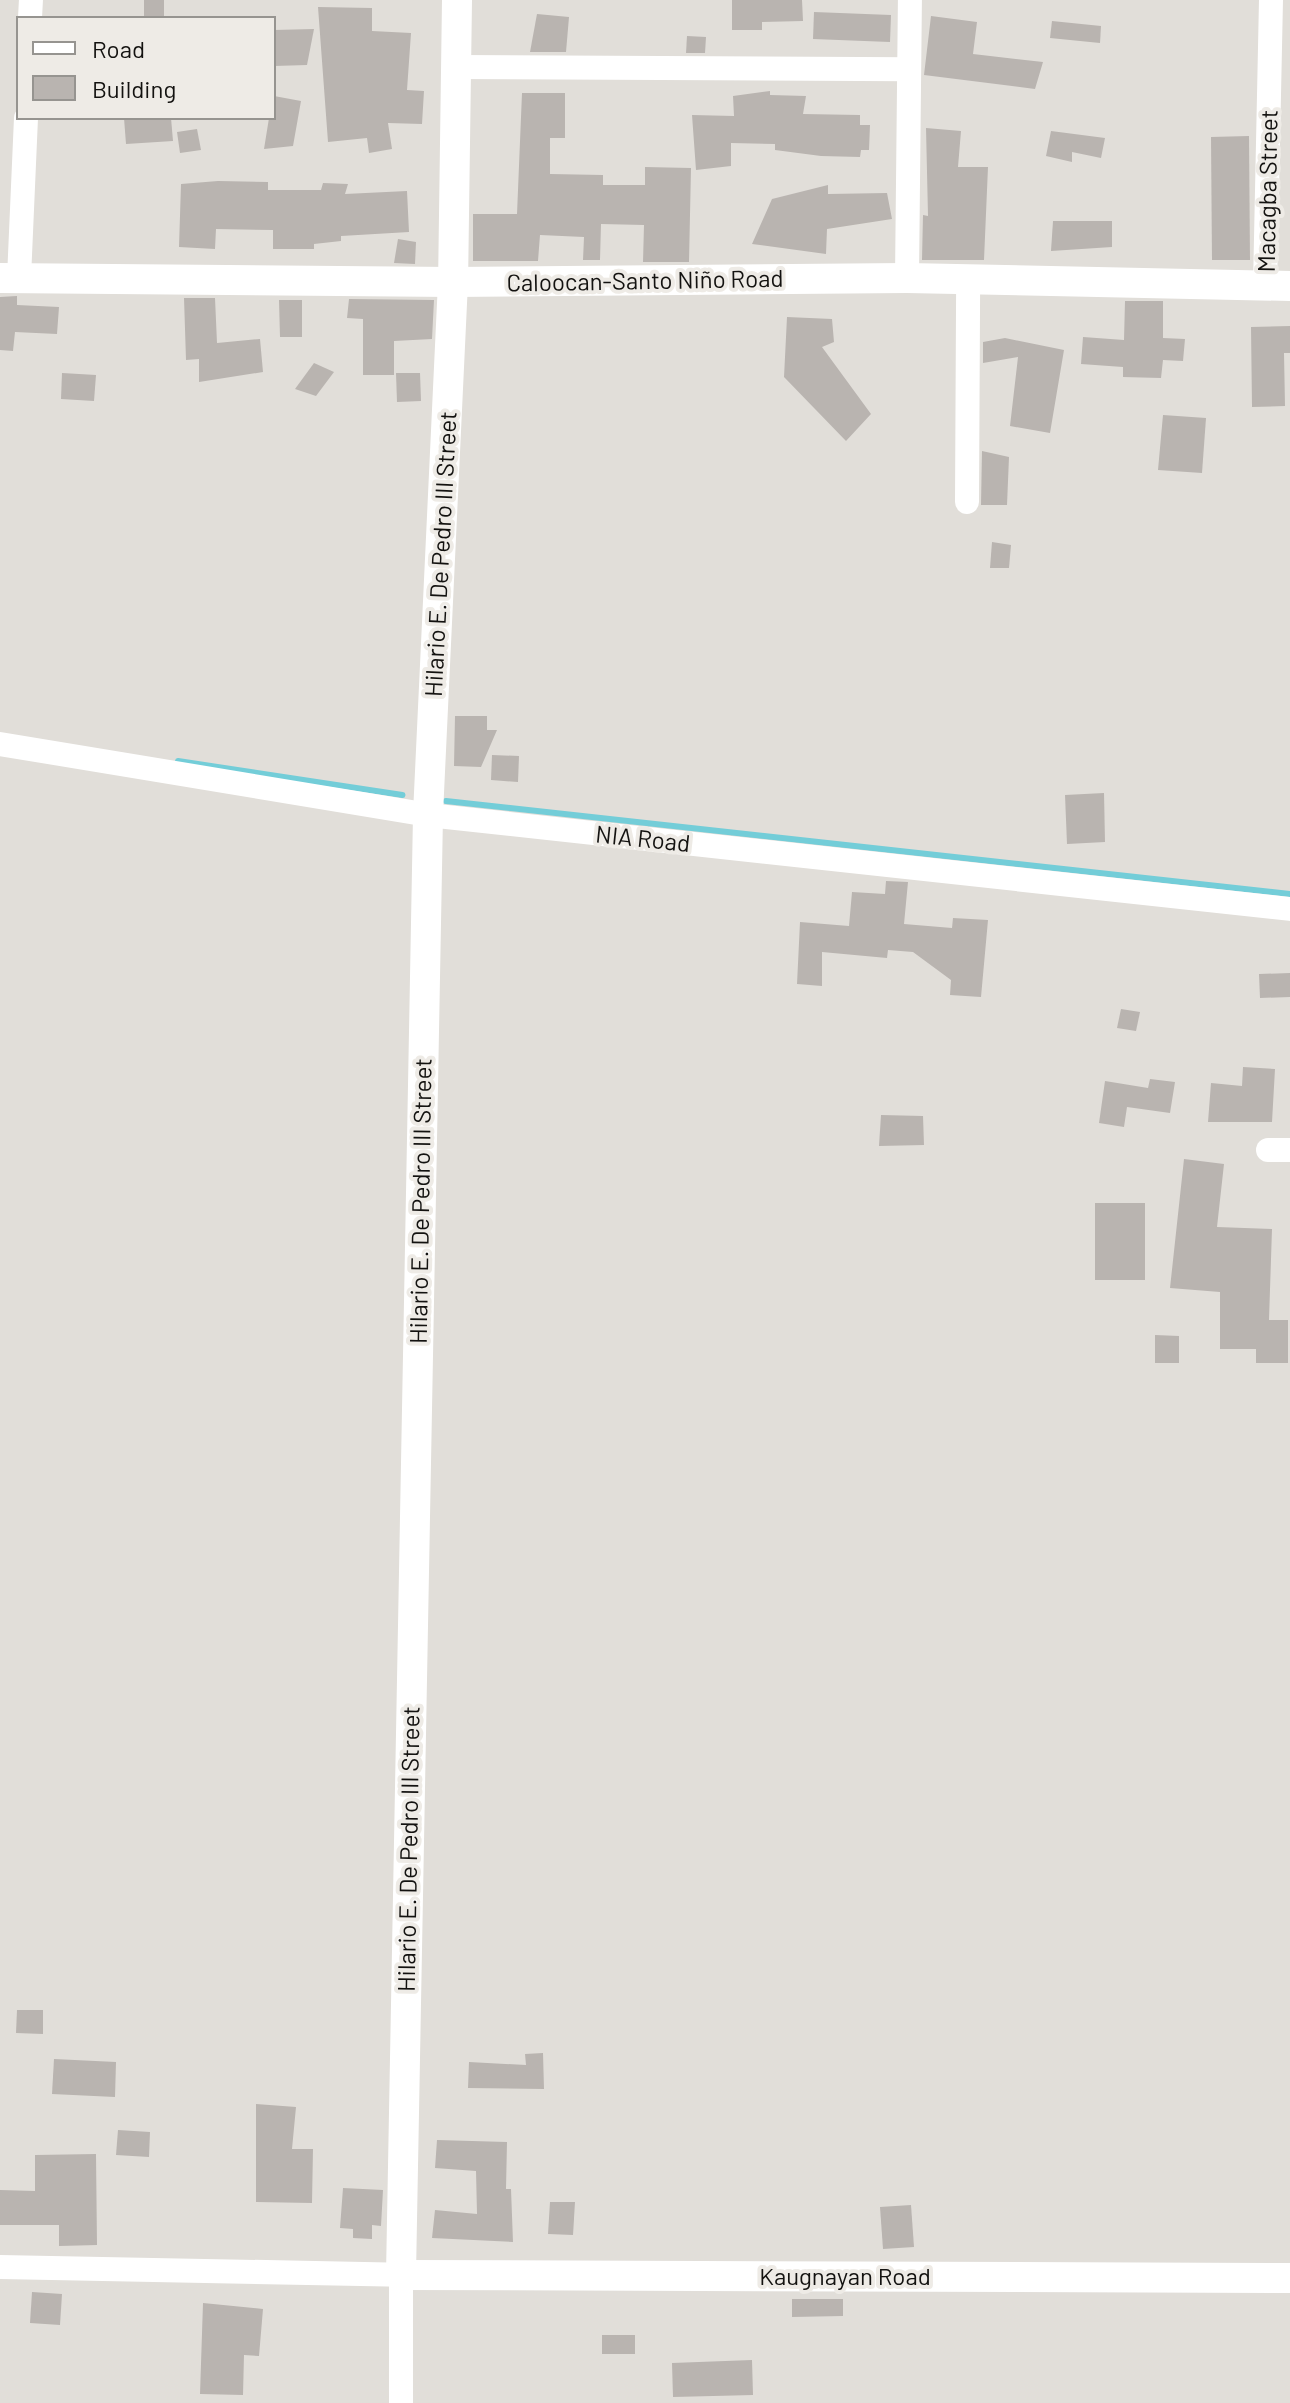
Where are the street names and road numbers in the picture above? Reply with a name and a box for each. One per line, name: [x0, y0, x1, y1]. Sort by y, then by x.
street label: Macagba Street: [1251, 109, 1283, 273]
street label: Caloocan-Santo Niño Road: [506, 263, 784, 297]
street label: Hilario E. De Pedro III Street: [418, 410, 462, 698]
street label: NIA Road: [594, 819, 692, 857]
street label: Hilario E. De Pedro III Street: [403, 1058, 437, 1344]
street label: Hilario E. De Pedro III Street: [391, 1706, 425, 1992]
street label: Kaugnayan Road: [759, 2262, 931, 2290]

